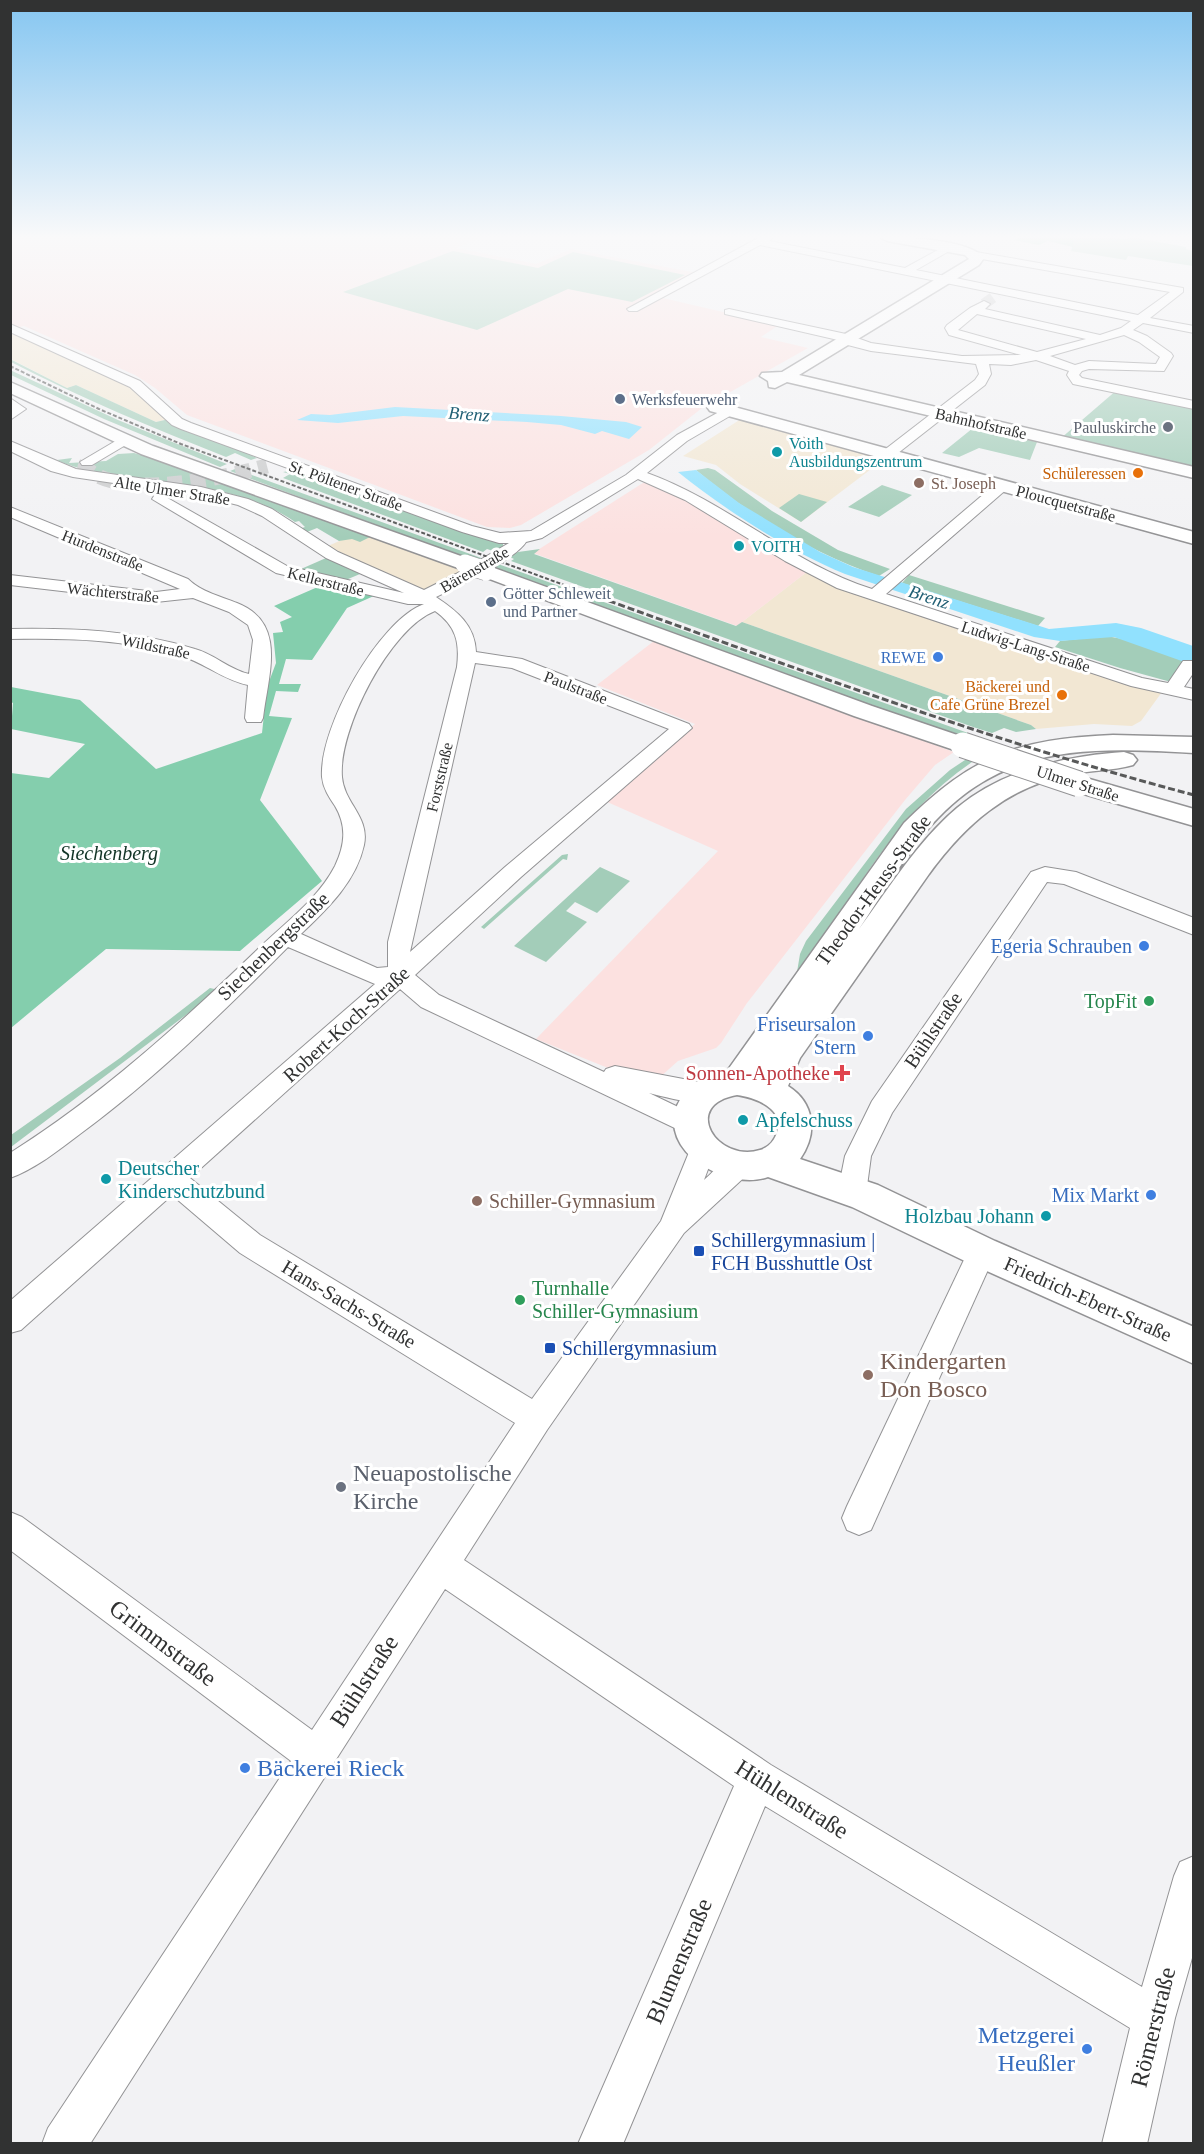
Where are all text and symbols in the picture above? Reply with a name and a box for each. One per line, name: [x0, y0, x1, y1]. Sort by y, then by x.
place label: Werksfeuerwehr: [632, 391, 738, 408]
marker: Werksfeuerwehr: [613, 392, 627, 406]
water label: Brenz: [448, 403, 490, 425]
street label: Bahnhofstraße: [934, 405, 1028, 442]
place label: Pauluskirche: [1073, 419, 1156, 436]
marker: Pauluskirche: [1161, 420, 1175, 434]
place label: Voith Ausbildungszentrum: [789, 435, 923, 471]
marker: Voith Ausbildungszentrum: [770, 445, 784, 459]
street label: St. Pöltener Straße: [287, 457, 405, 514]
place label: Schüleressen: [1042, 465, 1126, 482]
marker: Schüleressen: [1131, 466, 1145, 480]
street label: Alte Ulmer Straße: [113, 473, 231, 508]
place label: St. Joseph: [931, 475, 996, 493]
marker: St. Joseph: [912, 476, 926, 490]
street label: Ploucquetstraße: [1014, 482, 1117, 526]
street label: Hurdenstraße: [60, 526, 146, 574]
place label: VOITH: [751, 538, 801, 555]
marker: VOITH: [732, 539, 746, 553]
street label: Bärenstraße: [437, 543, 512, 596]
street label: Kellerstraße: [286, 564, 366, 599]
street label: Wächterstraße: [66, 579, 160, 606]
water label: Brenz: [906, 581, 952, 613]
place label: Götter Schleweit und Partner: [503, 585, 612, 620]
marker: Götter Schleweit und Partner: [484, 595, 498, 609]
street label: Ludwig-Lang-Straße: [959, 618, 1092, 676]
street label: Wildstraße: [120, 631, 192, 662]
place label: REWE: [881, 649, 926, 666]
marker: REWE: [931, 650, 945, 664]
street label: Paulstraße: [542, 668, 610, 707]
place label: Bäckerei und Cafe Grüne Brezel: [930, 678, 1051, 713]
marker: Bäckerei und Cafe Grüne Brezel: [1055, 688, 1069, 702]
street label: Forststraße: [423, 741, 456, 814]
street label: Ulmer Straße: [1034, 762, 1121, 805]
street label: Theodor-Heuss-Straße: [811, 810, 935, 970]
park label: Siechenberg: [60, 842, 158, 865]
street label: Siechenbergstraße: [213, 887, 334, 1005]
place label: Egeria Schrauben: [990, 935, 1132, 958]
marker: Egeria Schrauben: [1137, 939, 1151, 953]
street label: Robert-Koch-Straße: [278, 961, 414, 1086]
street label: Bühlstraße: [900, 988, 966, 1072]
place label: TopFit: [1084, 990, 1137, 1013]
marker: TopFit: [1142, 994, 1156, 1008]
place label: Friseursalon Stern: [757, 1013, 856, 1058]
marker: Friseursalon Stern: [861, 1029, 875, 1043]
place label: Sonnen-Apotheke: [686, 1062, 830, 1085]
marker: Sonnen-Apotheke: [835, 1066, 849, 1080]
place label: Apfelschuss: [755, 1109, 853, 1132]
marker: Apfelschuss: [736, 1113, 750, 1127]
place label: Deutscher Kinderschutzbund: [118, 1157, 265, 1202]
marker: Deutscher Kinderschutzbund: [99, 1172, 113, 1186]
place label: Mix Markt: [1052, 1184, 1139, 1206]
marker: Mix Markt: [1144, 1188, 1158, 1202]
place label: Schiller-Gymnasium: [489, 1190, 656, 1213]
marker: Schiller-Gymnasium: [470, 1194, 484, 1208]
place label: Holzbau Johann: [905, 1205, 1034, 1227]
marker: Holzbau Johann: [1039, 1209, 1053, 1223]
place label: Schillergymnasium | FCH Busshuttle Ost: [711, 1229, 875, 1274]
marker: Schillergymnasium | FCH Busshuttle Ost: [692, 1244, 706, 1258]
street label: Friedrich-Ebert-Straße: [1001, 1252, 1175, 1346]
street label: Hans-Sachs-Straße: [278, 1255, 420, 1353]
place label: Turnhalle Schiller-Gymnasium: [532, 1277, 699, 1323]
marker: Turnhalle Schiller-Gymnasium: [513, 1293, 527, 1307]
place label: Schillergymnasium: [562, 1337, 718, 1360]
marker: Schillergymnasium: [543, 1341, 557, 1355]
place label: Kindergarten Don Bosco: [880, 1348, 1006, 1402]
marker: Kindergarten Don Bosco: [861, 1368, 875, 1382]
place label: Neuapostolische Kirche: [353, 1460, 512, 1514]
marker: Neuapostolische Kirche: [334, 1480, 348, 1494]
street label: Grimmstraße: [105, 1595, 221, 1691]
street label: Bühlstraße: [325, 1630, 403, 1732]
street label: Hühlenstraße: [731, 1754, 853, 1844]
place label: Bäckerei Rieck: [257, 1755, 404, 1781]
marker: Bäckerei Rieck: [238, 1761, 252, 1775]
street label: Blumenstraße: [641, 1895, 717, 2027]
street label: Römerstraße: [1126, 1964, 1180, 2090]
place label: Metzgerei Heußler: [978, 2022, 1075, 2076]
marker: Metzgerei Heußler: [1080, 2042, 1094, 2056]

